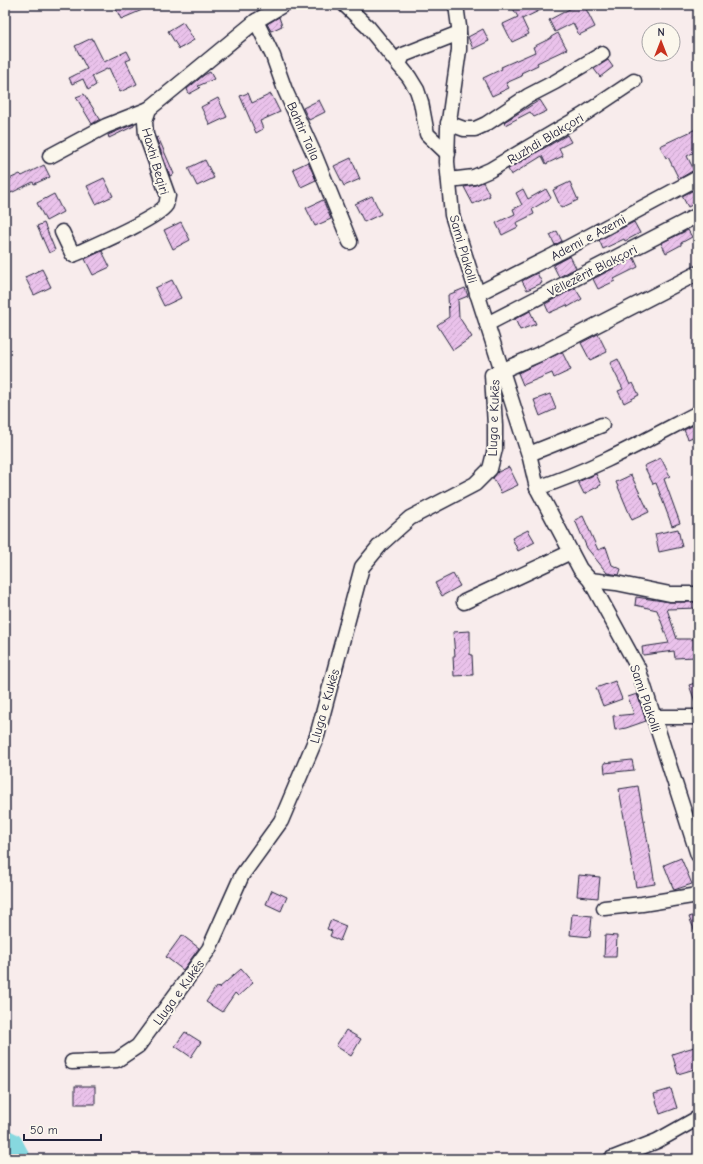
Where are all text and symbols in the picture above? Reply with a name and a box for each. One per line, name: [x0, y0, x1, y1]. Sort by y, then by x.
north arrow: [641, 22, 681, 62]
text: N: [657, 26, 665, 39]
street label: Bahtir Talla: [284, 100, 323, 163]
street label: Ruzhdi Blakçori: [505, 110, 586, 167]
street label: Haxhi Beqiri: [139, 126, 172, 196]
street label: Ademi e Azemi: [548, 211, 628, 264]
street label: Sami Plakolli: [447, 213, 480, 285]
street label: Vëllezërit Blakçori: [545, 241, 639, 299]
street label: Lluga e Kukës: [485, 379, 502, 457]
street label: Sami Plakolli: [627, 662, 664, 734]
street label: Lluga e Kukës: [307, 667, 342, 745]
street label: Lluga e Kukës: [150, 957, 207, 1028]
scale bar: [24, 1116, 101, 1142]
text: 50 m: [30, 1123, 58, 1137]

